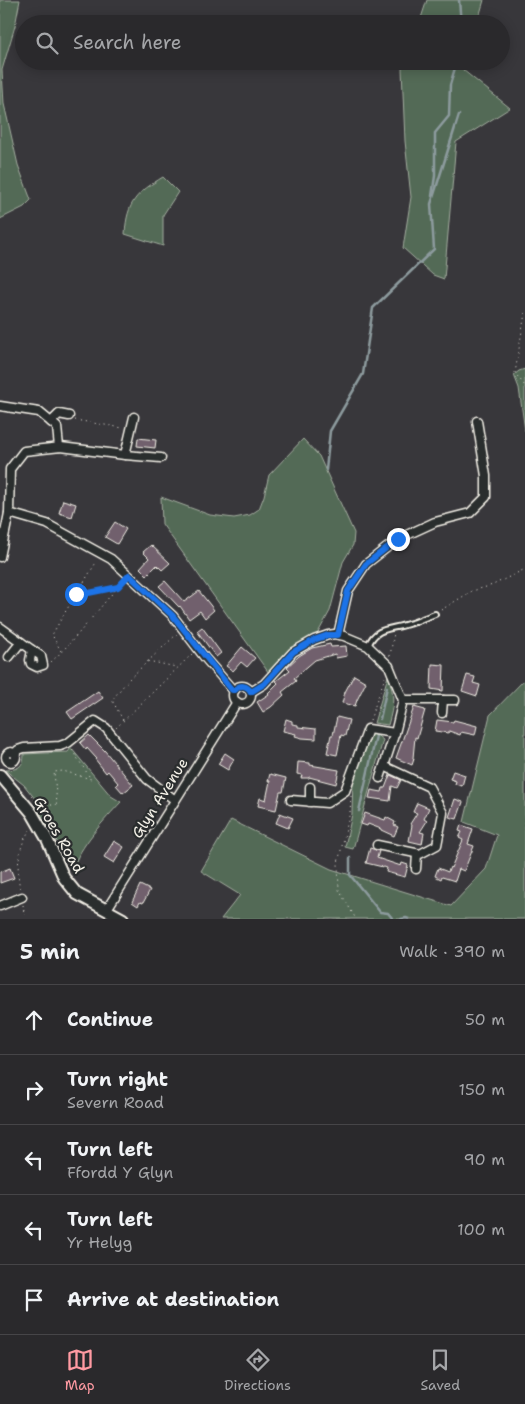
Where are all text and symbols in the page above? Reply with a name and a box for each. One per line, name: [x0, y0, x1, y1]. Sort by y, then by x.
search box: [15, 15, 510, 70]
icon: search: [33, 29, 61, 57]
text: Search here: [73, 30, 182, 55]
route end: [387, 528, 410, 551]
route start: [65, 583, 88, 606]
street label: Glyn Avenue: [127, 754, 193, 842]
street label: Groes Road: [29, 793, 89, 877]
text: 5 min: [20, 938, 80, 966]
text: Walk · 390 m: [399, 941, 505, 962]
icon: ahead: [20, 1006, 48, 1034]
text: Continue: [67, 1007, 153, 1032]
text: 50 m: [465, 1009, 505, 1030]
text: Turn right: [67, 1067, 168, 1092]
icon: right: [20, 1076, 48, 1104]
text: 150 m: [458, 1079, 505, 1100]
text: Severn Road: [67, 1092, 164, 1113]
text: Turn left: [67, 1137, 153, 1162]
icon: left: [20, 1146, 48, 1174]
text: 90 m: [464, 1149, 505, 1170]
text: Ffordd Y Glyn: [67, 1162, 173, 1183]
text: Turn left: [67, 1207, 153, 1232]
icon: left: [20, 1216, 48, 1244]
text: 100 m: [457, 1219, 505, 1240]
text: Yr Helyg: [67, 1232, 132, 1253]
icon: arrive: [20, 1286, 48, 1314]
text: Arrive at destination: [67, 1287, 279, 1312]
tab: Map: [65, 1346, 95, 1394]
tab: Directions: [224, 1346, 291, 1394]
tab: Saved: [421, 1346, 460, 1394]

